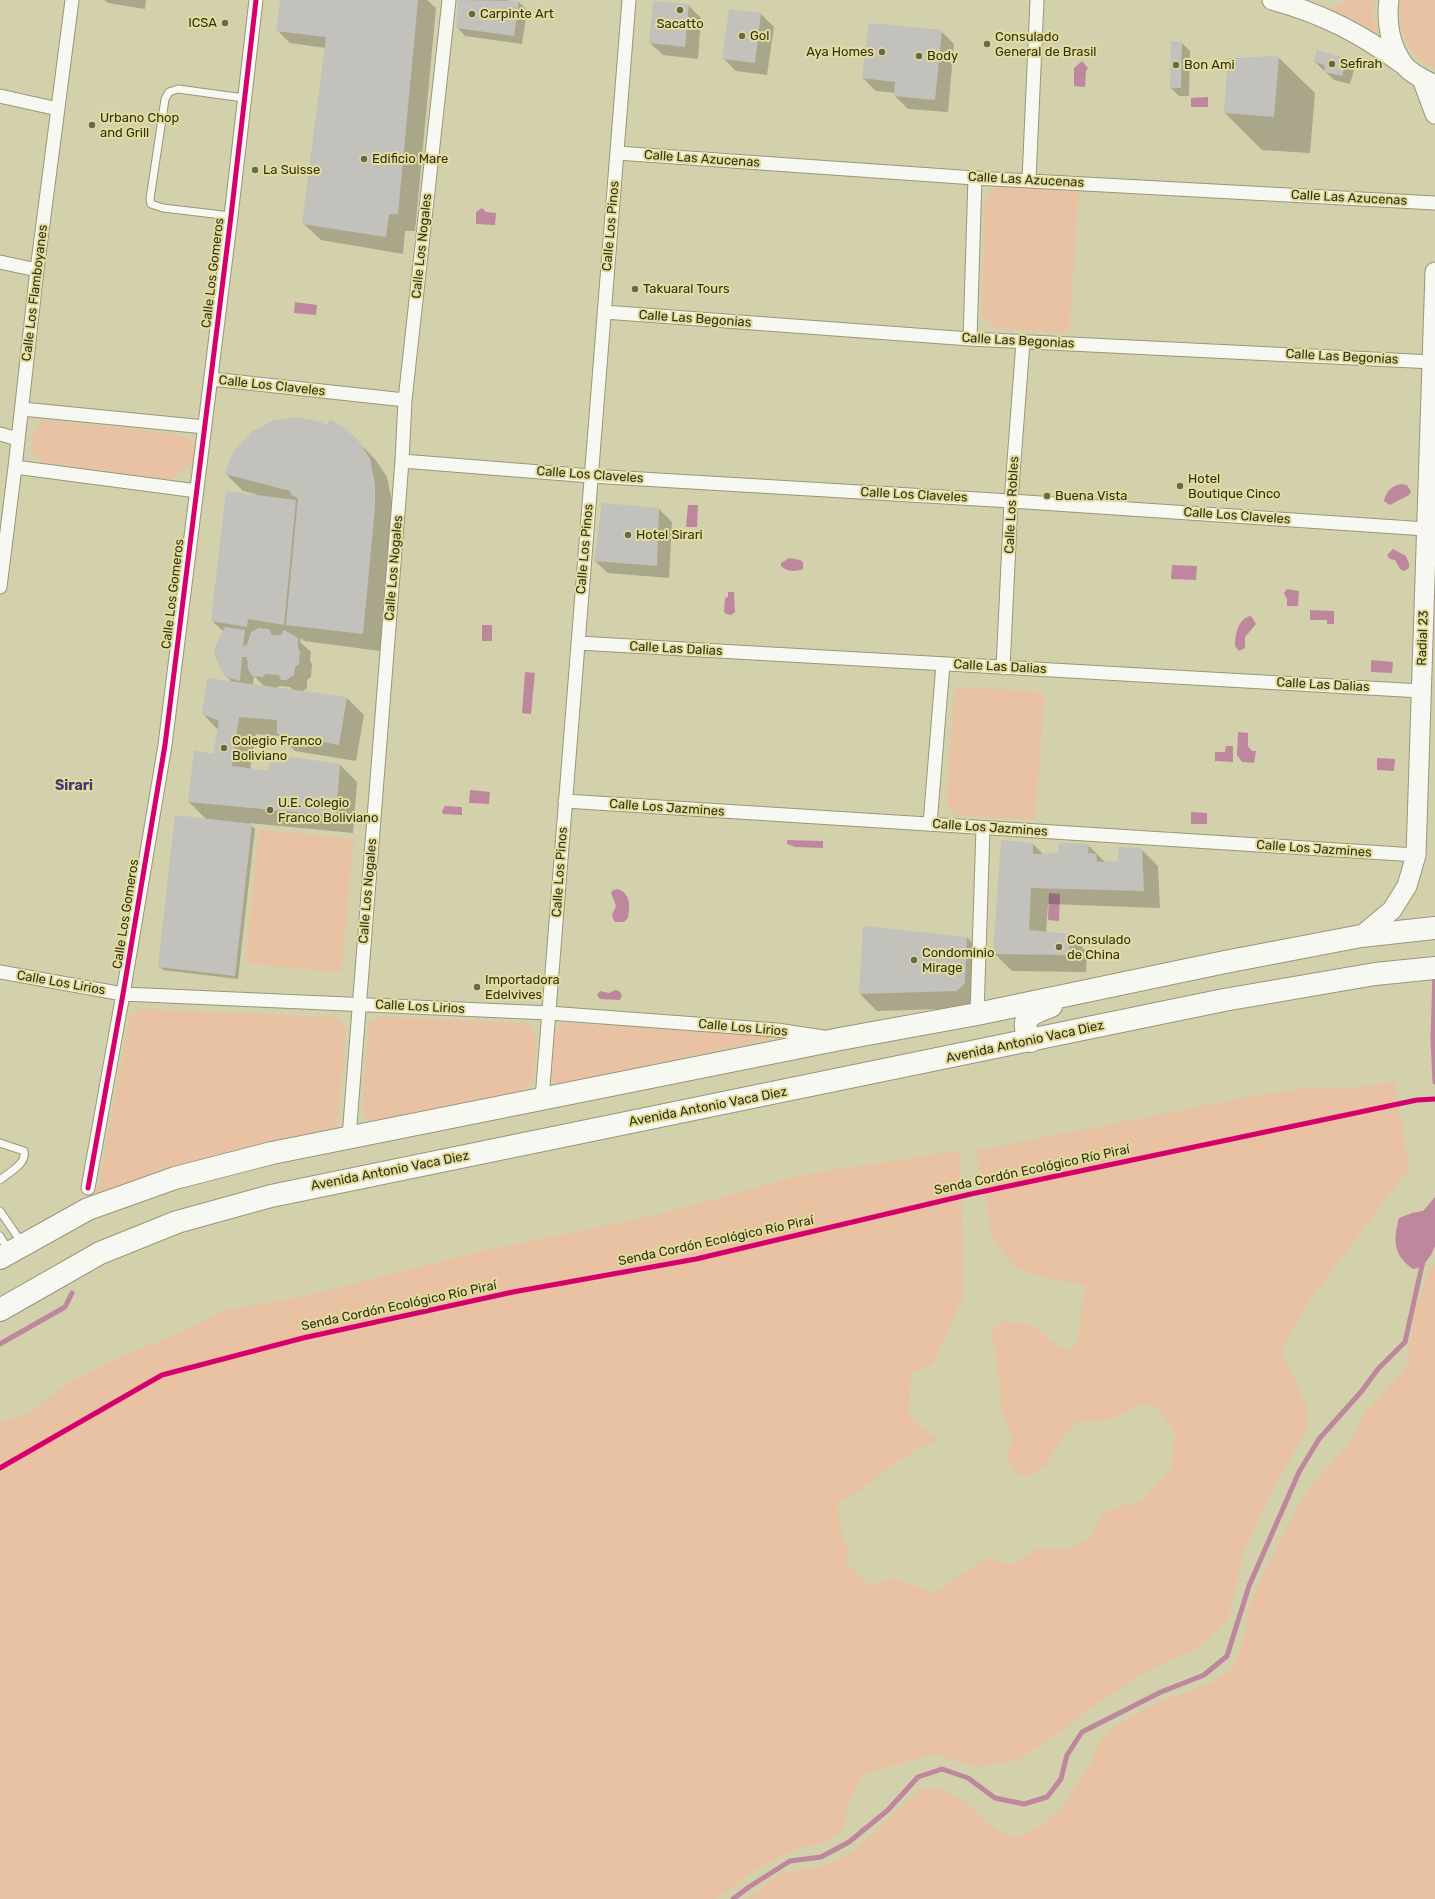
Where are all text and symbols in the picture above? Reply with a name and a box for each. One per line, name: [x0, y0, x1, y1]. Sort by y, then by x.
marker: Sacatto: [675, 5, 685, 15]
place label: Carpinte Art: [480, 6, 554, 22]
marker: Carpinte Art: [467, 9, 477, 19]
place label: ICSA: [188, 15, 217, 31]
place label: Sacatto: [656, 16, 704, 32]
marker: ICSA: [220, 18, 230, 28]
place label: Gol: [750, 28, 769, 44]
place label: Consulado General de Brasil: [995, 29, 1096, 60]
marker: Gol: [737, 31, 747, 41]
marker: Consulado General de Brasil: [982, 39, 992, 49]
place label: Aya Homes: [806, 44, 874, 60]
marker: Aya Homes: [877, 47, 887, 57]
place label: Body: [927, 48, 958, 64]
marker: Body: [914, 51, 924, 61]
place label: Sefirah: [1340, 56, 1382, 72]
place label: Bon Ami: [1184, 57, 1235, 73]
marker: Sefirah: [1327, 59, 1337, 69]
marker: Bon Ami: [1171, 60, 1181, 70]
place label: Urbano Chop and Grill: [100, 110, 179, 141]
marker: Urbano Chop and Grill: [87, 120, 97, 130]
street label: Calle Las Azucenas: [643, 147, 761, 171]
place label: Edificio Mare: [372, 151, 448, 167]
marker: Edificio Mare: [359, 154, 369, 164]
place label: La Suisse: [263, 162, 320, 178]
marker: La Suisse: [250, 165, 260, 175]
street label: Calle Las Azucenas: [968, 169, 1084, 191]
street label: Calle Los Pinos: [599, 180, 623, 272]
street label: Calle Las Azucenas: [1291, 187, 1407, 209]
street label: Calle Los Nogales: [409, 193, 435, 299]
street label: Calle Los Gomeros: [198, 217, 228, 329]
street label: Calle Los Flamboyanes: [19, 224, 51, 362]
place label: Takuaral Tours: [643, 281, 730, 297]
marker: Takuaral Tours: [630, 284, 640, 294]
street label: Calle Las Begonias: [638, 307, 752, 331]
street label: Calle Las Begonias: [961, 330, 1075, 352]
street label: Calle Las Begonias: [1285, 346, 1399, 368]
street label: Calle Los Claveles: [218, 373, 326, 399]
street label: Calle Los Robles: [1002, 456, 1022, 554]
street label: Calle Los Claveles: [536, 463, 644, 487]
place label: Hotel Boutique Cinco: [1188, 471, 1281, 502]
marker: Hotel Boutique Cinco: [1175, 481, 1185, 491]
street label: Calle Los Claveles: [860, 484, 968, 506]
place label: Buena Vista: [1055, 488, 1128, 504]
marker: Buena Vista: [1042, 491, 1052, 501]
street label: Calle Los Pinos: [573, 503, 597, 595]
street label: Calle Los Claveles: [1183, 504, 1291, 528]
street label: Calle Los Nogales: [382, 515, 406, 621]
place label: Hotel Sirari: [636, 527, 703, 543]
marker: Hotel Sirari: [623, 530, 633, 540]
street label: Calle Los Gomeros: [158, 538, 188, 650]
street label: Radial 23: [1414, 610, 1432, 666]
street label: Calle Las Dalias: [629, 639, 723, 659]
street label: Calle Las Dalias: [953, 657, 1047, 677]
street label: Calle Las Dalias: [1276, 675, 1370, 695]
place label: Colegio Franco Boliviano: [232, 733, 322, 764]
marker: Colegio Franco Boliviano: [219, 743, 229, 753]
district label: Sirari: [55, 778, 93, 794]
place label: U.E. Colegio Franco Boliviano: [278, 795, 378, 826]
street label: Calle Los Jazmines: [609, 796, 725, 820]
marker: U.E. Colegio Franco Boliviano: [265, 805, 275, 815]
street label: Calle Los Jazmines: [932, 816, 1048, 840]
street label: Calle Los Pinos: [549, 826, 571, 918]
street label: Calle Los Jazmines: [1256, 837, 1372, 861]
street label: Calle Los Nogales: [356, 838, 380, 944]
street label: Calle Los Gomeros: [110, 858, 142, 970]
place label: Consulado de China: [1067, 932, 1131, 963]
marker: Consulado de China: [1054, 942, 1064, 952]
place label: Condominio Mirage: [922, 945, 994, 976]
marker: Condominio Mirage: [909, 955, 919, 965]
street label: Calle Los Lirios: [15, 968, 107, 998]
place label: Importadora Edelvives: [485, 972, 560, 1003]
marker: Importadora Edelvives: [472, 982, 482, 992]
street label: Calle Los Lirios: [375, 997, 465, 1017]
street label: Calle Los Lirios: [698, 1016, 788, 1040]
street label: Avenida Antonio Vaca Diez: [945, 1018, 1105, 1066]
street label: Avenida Antonio Vaca Diez: [628, 1084, 788, 1130]
street label: Senda Cordón Ecológico Río Piraí: [933, 1142, 1131, 1198]
street label: Avenida Antonio Vaca Diez: [310, 1148, 470, 1194]
street label: Senda Cordón Ecológico Río Piraí: [617, 1213, 815, 1269]
street label: Senda Cordón Ecológico Río Piraí: [300, 1278, 498, 1334]

